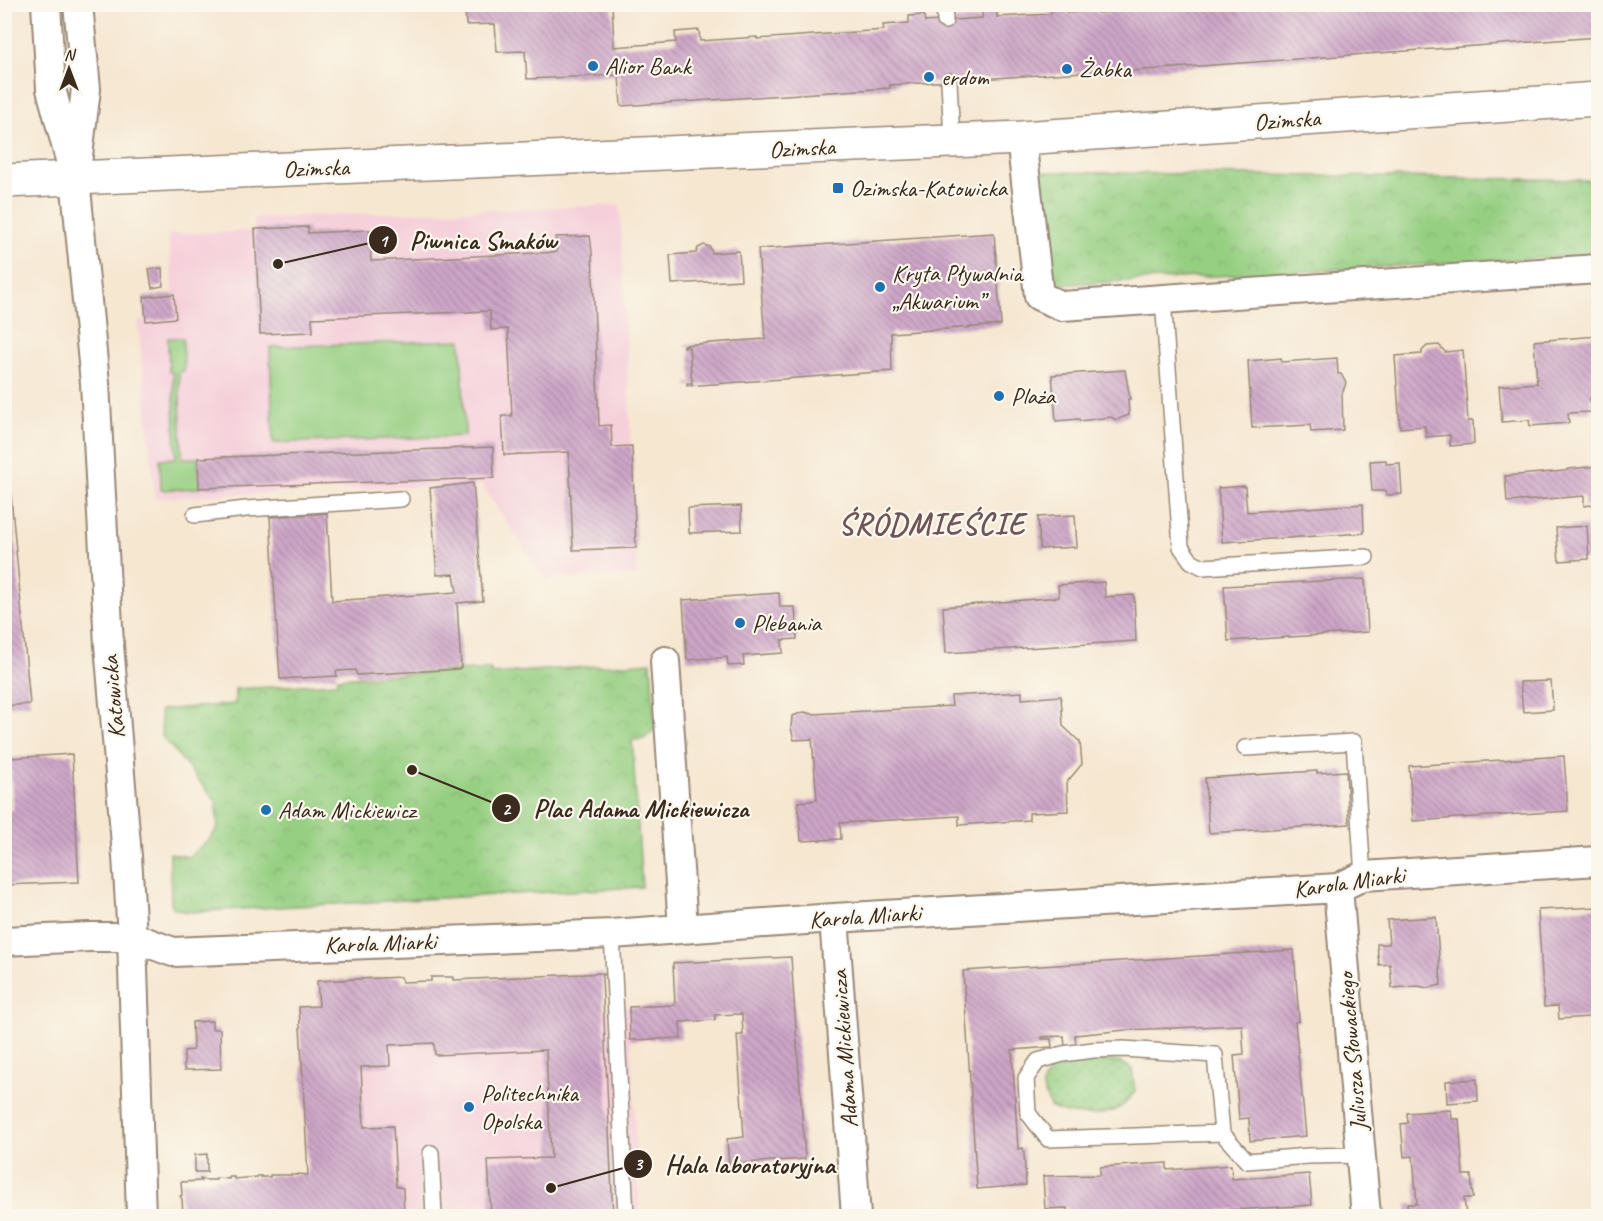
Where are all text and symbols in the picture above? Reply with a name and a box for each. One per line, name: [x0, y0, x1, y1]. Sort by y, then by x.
north arrow: [39, 39, 99, 99]
text: N: [64, 45, 77, 65]
place label: Alior Bank: [605, 51, 693, 81]
place label: Żabka: [1079, 54, 1132, 84]
marker: Alior Bank: [586, 59, 600, 73]
place label: erdom: [941, 62, 989, 92]
marker: Żabka: [1060, 62, 1074, 76]
marker: erdom: [922, 70, 936, 84]
street label: Ozimska: [1253, 103, 1322, 137]
street label: Ozimska: [768, 131, 837, 165]
street label: Ozimska: [282, 152, 351, 184]
place label: Ozimska-Katowicka: [850, 173, 1008, 203]
marker: Ozimska-Katowicka: [831, 181, 845, 195]
callout: Piwnica Smaków: [368, 218, 569, 262]
text: Piwnica Smaków: [410, 224, 559, 257]
text: 1: [379, 230, 389, 252]
place label: Kryta Pływalnia „Akwarium”: [892, 258, 1024, 316]
marker: Kryta Pływalnia „Akwarium”: [873, 280, 887, 294]
place label: Plaża: [1011, 381, 1056, 411]
marker: Plaża: [992, 389, 1006, 403]
district label: ŚRÓDMIEŚCIE: [838, 505, 1028, 543]
place label: Plebania: [752, 608, 823, 638]
marker: Plebania: [733, 616, 747, 630]
street label: Katowicka: [94, 653, 132, 740]
callout: Plac Adama Mickiewicza: [491, 786, 761, 830]
text: Plac Adama Mickiewicza: [534, 792, 751, 825]
place label: Adam Mickiewicz: [278, 795, 418, 825]
text: 2: [502, 798, 512, 820]
marker: Adam Mickiewicz: [259, 803, 273, 817]
street label: Karola Miarki: [1292, 859, 1410, 905]
street label: Karola Miarki: [808, 897, 925, 935]
street label: Karola Miarki: [324, 926, 440, 960]
street label: Adama Mickiewicza: [823, 968, 864, 1129]
street label: Juliusza Słowackiego: [1330, 969, 1374, 1134]
place label: Politechnika Opolska: [481, 1078, 579, 1136]
marker: Politechnika Opolska: [462, 1100, 476, 1114]
callout: Hala laboratoryjna: [623, 1142, 847, 1186]
text: Hala laboratoryjna: [665, 1148, 837, 1181]
text: 3: [634, 1153, 644, 1175]

